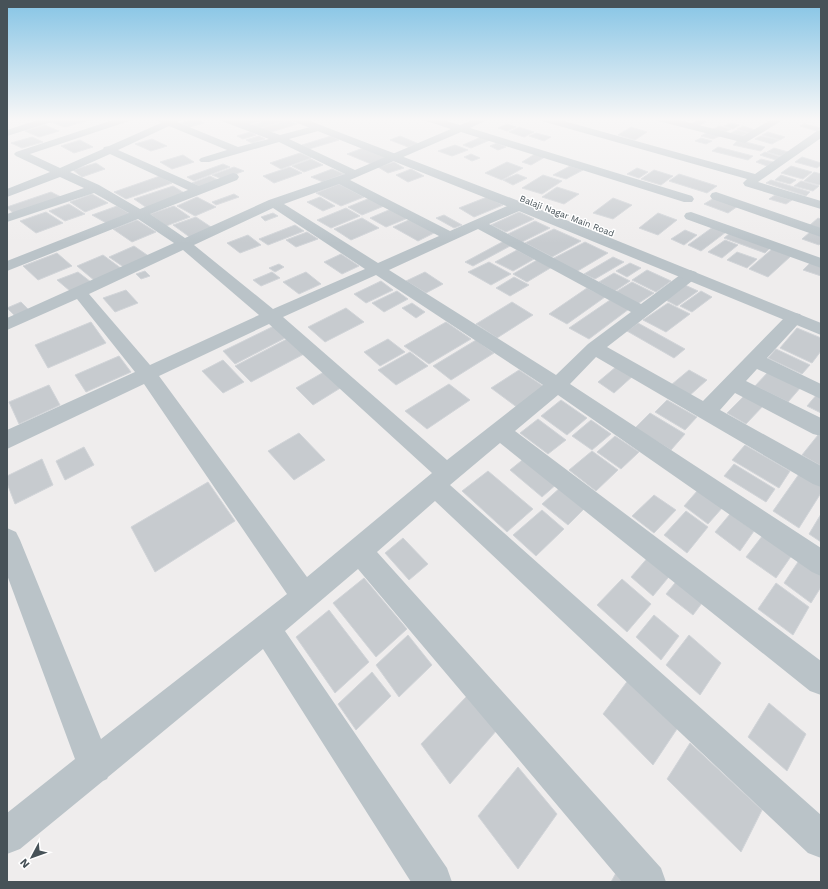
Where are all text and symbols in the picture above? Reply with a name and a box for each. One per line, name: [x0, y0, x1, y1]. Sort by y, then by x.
street label: Balaji Nagar Main Road: [518, 193, 616, 239]
north arrow: [12, 837, 52, 877]
text: N: [17, 856, 32, 871]

